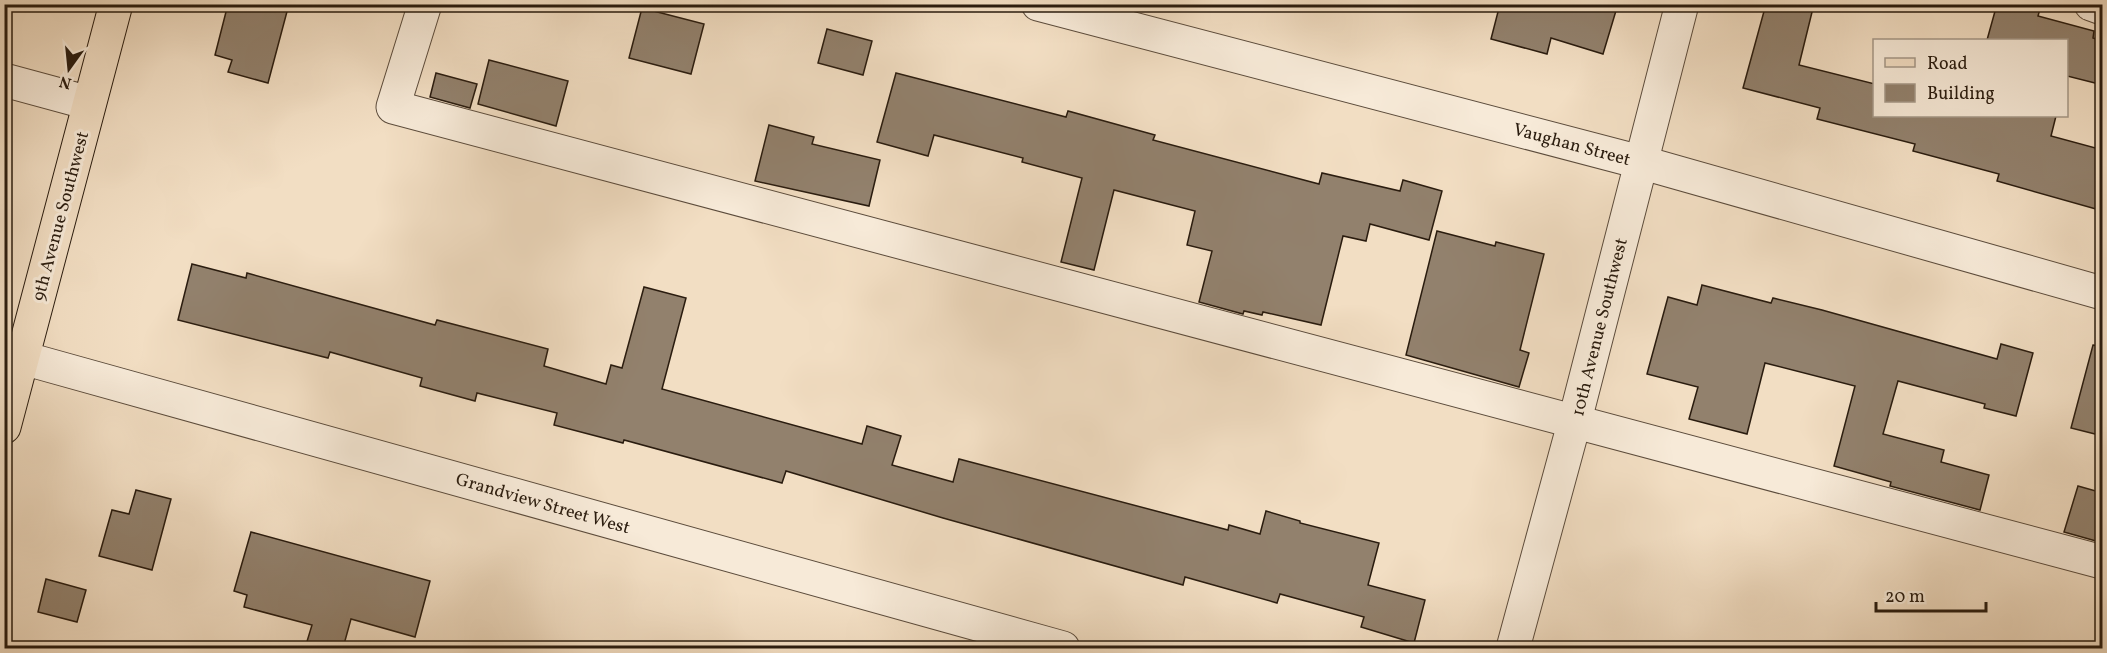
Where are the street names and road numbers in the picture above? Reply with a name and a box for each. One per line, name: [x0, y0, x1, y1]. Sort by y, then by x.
street label: Vaughan Street: [1510, 118, 1633, 173]
street label: 9th Avenue Southwest: [27, 129, 96, 304]
street label: 10th Avenue Southwest: [1566, 235, 1635, 419]
street label: Grandview Street West: [453, 468, 633, 541]

